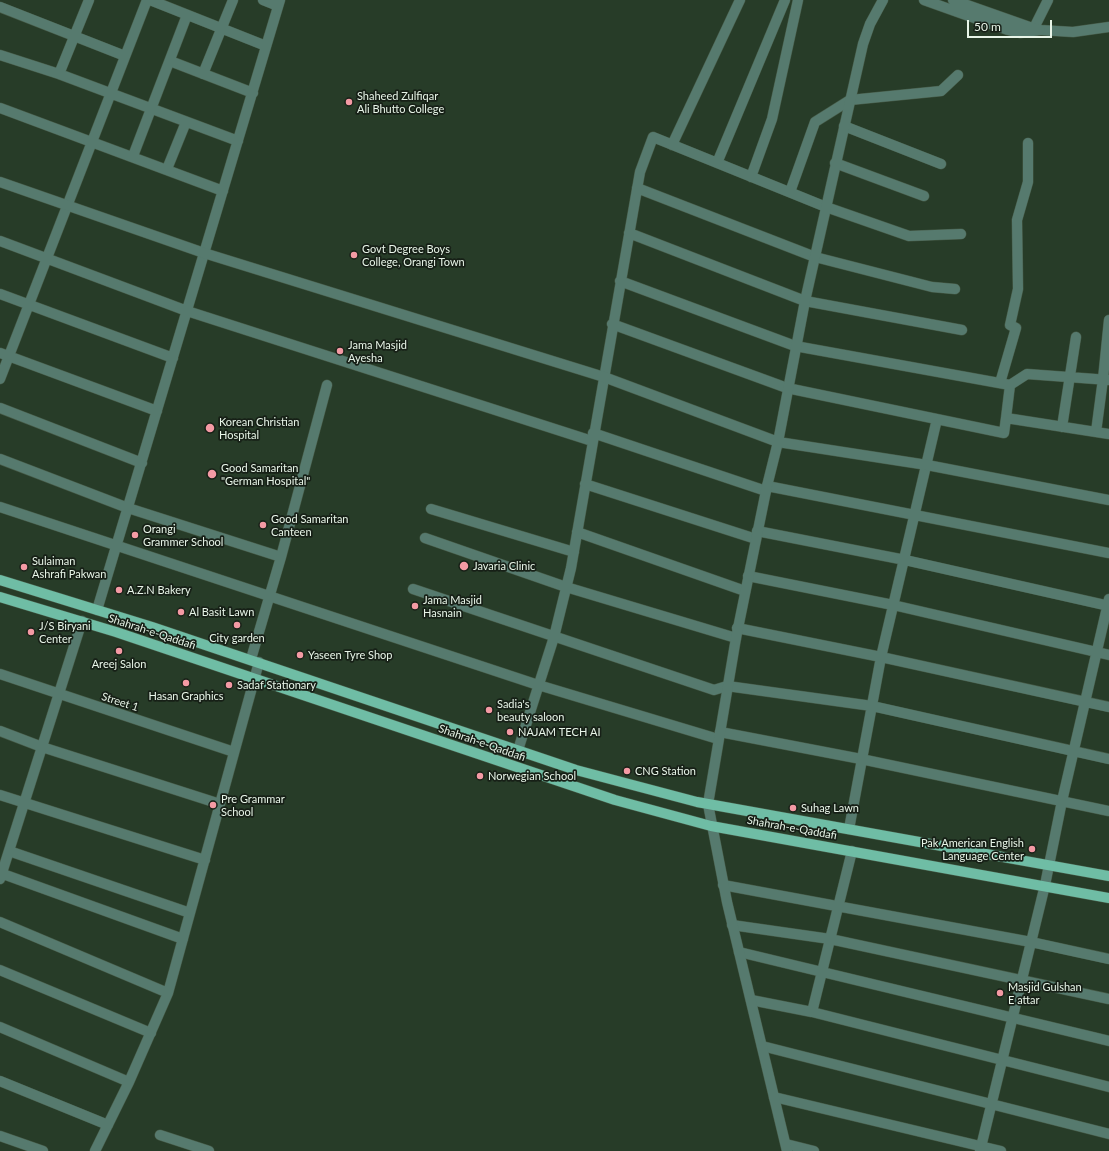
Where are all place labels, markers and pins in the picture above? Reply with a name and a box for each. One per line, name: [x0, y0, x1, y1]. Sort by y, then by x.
place label: Shaheed Zulfiqar Ali Bhutto College: [357, 89, 444, 115]
marker: Shaheed Zulfiqar Ali Bhutto College: [344, 97, 354, 107]
place label: Govt Degree Boys College, Orangi Town: [362, 242, 465, 268]
marker: Govt Degree Boys College, Orangi Town: [349, 250, 359, 260]
place label: Jama Masjid Ayesha: [348, 338, 407, 364]
marker: Jama Masjid Ayesha: [335, 346, 345, 356]
place label: Korean Christian Hospital: [219, 415, 299, 441]
marker: Korean Christian Hospital: [204, 422, 216, 434]
place label: Good Samaritan "German Hospital": [221, 461, 310, 487]
marker: Good Samaritan "German Hospital": [206, 468, 218, 480]
place label: Good Samaritan Canteen: [271, 512, 348, 538]
marker: Good Samaritan Canteen: [258, 520, 268, 530]
place label: Orangi Grammer School: [143, 522, 223, 548]
marker: Orangi Grammer School: [130, 530, 140, 540]
place label: Sulaiman Ashrafi Pakwan: [32, 554, 106, 580]
place label: Javaria Clinic: [473, 559, 535, 573]
marker: Javaria Clinic: [458, 560, 470, 572]
marker: Sulaiman Ashrafi Pakwan: [19, 562, 29, 572]
place label: A.Z.N Bakery: [127, 583, 191, 597]
marker: A.Z.N Bakery: [114, 585, 124, 595]
place label: Jama Masjid Hasnain: [423, 593, 482, 619]
marker: Jama Masjid Hasnain: [410, 601, 420, 611]
place label: Al Basit Lawn: [189, 605, 254, 619]
marker: Al Basit Lawn: [176, 607, 186, 617]
place label: J/S Biryani Center: [39, 619, 91, 645]
marker: City garden: [232, 620, 242, 630]
marker: J/S Biryani Center: [26, 627, 36, 637]
place label: City garden: [209, 631, 265, 645]
marker: Areej Salon: [114, 646, 124, 656]
place label: Yaseen Tyre Shop: [308, 648, 392, 662]
marker: Yaseen Tyre Shop: [295, 650, 305, 660]
place label: Areej Salon: [92, 657, 146, 671]
marker: Hasan Graphics: [181, 678, 191, 688]
place label: Sadaf Stationary: [237, 678, 316, 692]
marker: Sadaf Stationary: [224, 680, 234, 690]
place label: Hasan Graphics: [148, 689, 224, 703]
place label: Sadia's beauty saloon: [497, 697, 564, 723]
marker: Sadia's beauty saloon: [484, 705, 494, 715]
place label: NAJAM TECH AI: [518, 725, 601, 739]
marker: NAJAM TECH AI: [505, 727, 515, 737]
place label: CNG Station: [635, 764, 696, 778]
marker: CNG Station: [622, 766, 632, 776]
place label: Norwegian School: [488, 769, 576, 783]
marker: Norwegian School: [475, 771, 485, 781]
place label: Pre Grammar School: [221, 792, 285, 818]
marker: Pre Grammar School: [208, 800, 218, 810]
place label: Suhag Lawn: [801, 801, 859, 815]
marker: Suhag Lawn: [788, 803, 798, 813]
place label: Pak American English Language Center: [921, 836, 1024, 862]
marker: Pak American English Language Center: [1027, 844, 1037, 854]
place label: Masjid Gulshan E attar: [1008, 980, 1082, 1006]
marker: Masjid Gulshan E attar: [995, 988, 1005, 998]

